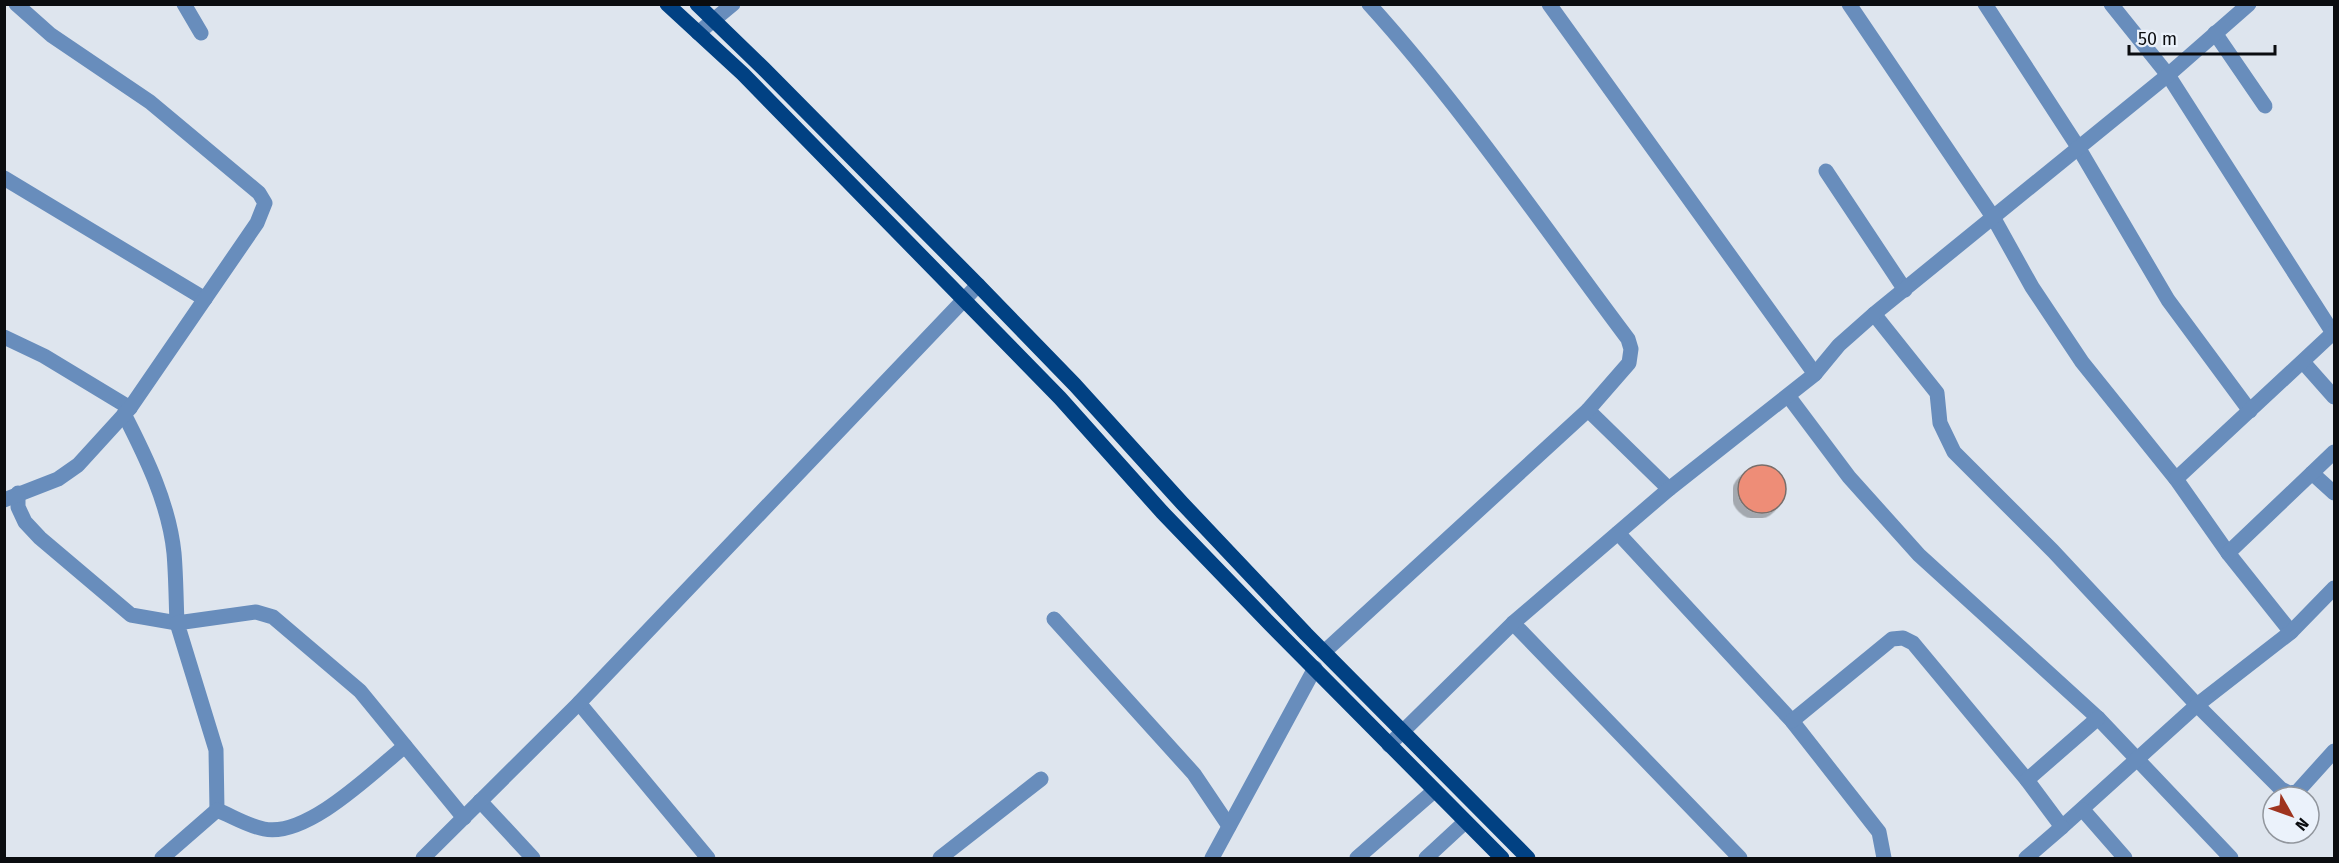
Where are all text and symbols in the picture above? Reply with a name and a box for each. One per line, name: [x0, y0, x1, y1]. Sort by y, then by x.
scale bar: [2129, 18, 2274, 56]
text: 50 m: [2138, 28, 2177, 50]
north arrow: [2261, 785, 2321, 845]
text: N: [2291, 814, 2313, 834]

